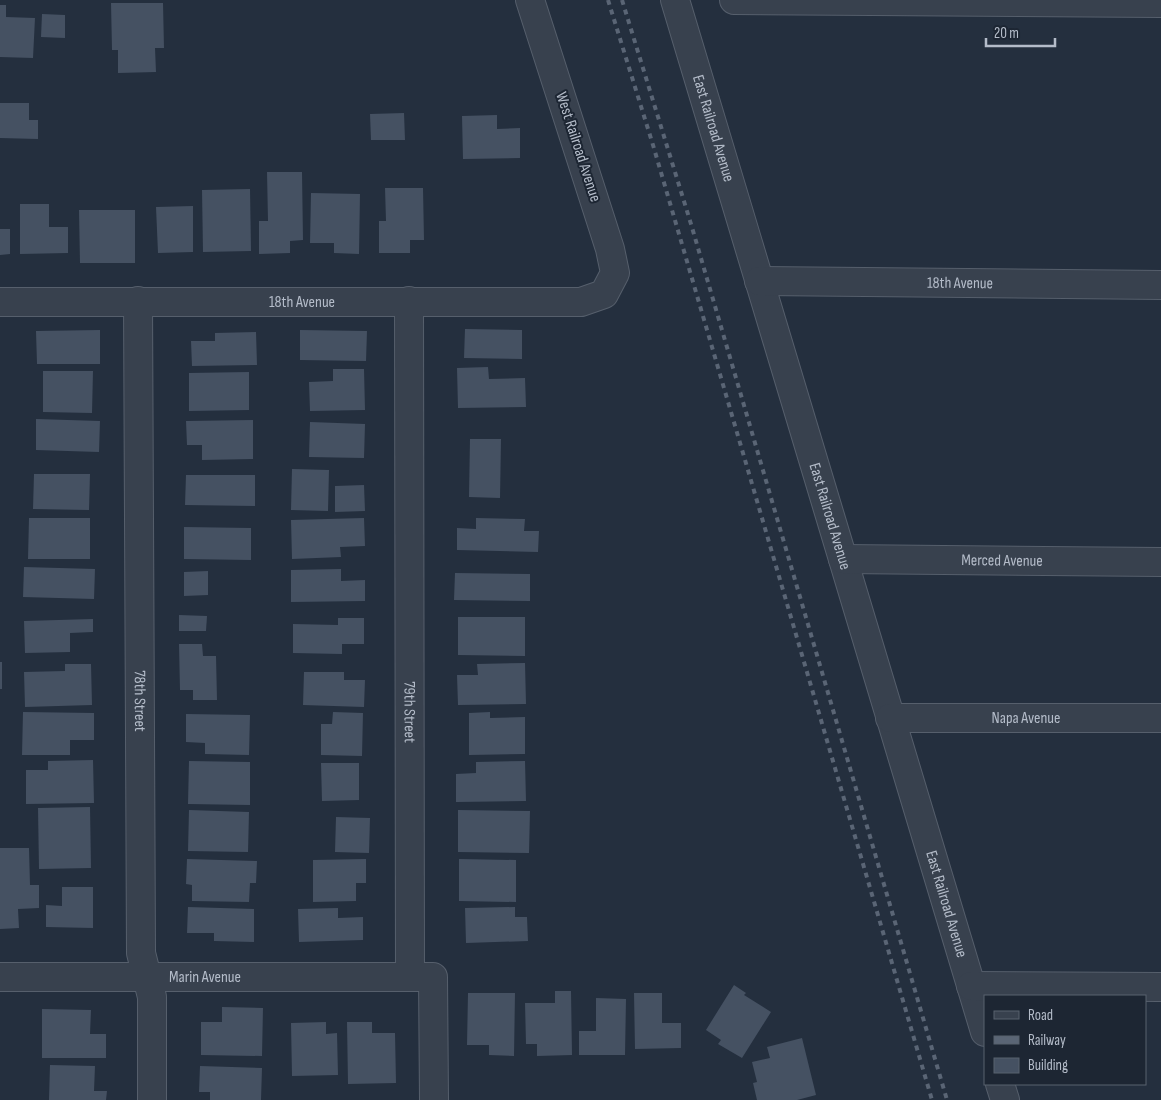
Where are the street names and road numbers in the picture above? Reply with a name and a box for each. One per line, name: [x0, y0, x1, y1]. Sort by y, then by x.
street label: East Railroad Avenue: [689, 73, 739, 184]
street label: West Railroad Avenue: [551, 90, 605, 204]
street label: 18th Avenue: [927, 273, 993, 293]
street label: 18th Avenue: [269, 293, 335, 312]
street label: East Railroad Avenue: [805, 461, 855, 572]
street label: Merced Avenue: [961, 551, 1043, 570]
street label: 78th Street: [130, 670, 149, 732]
street label: 79th Street: [400, 681, 419, 743]
street label: Napa Avenue: [992, 709, 1060, 728]
street label: East Railroad Avenue: [922, 848, 972, 960]
street label: Marin Avenue: [169, 968, 241, 987]

